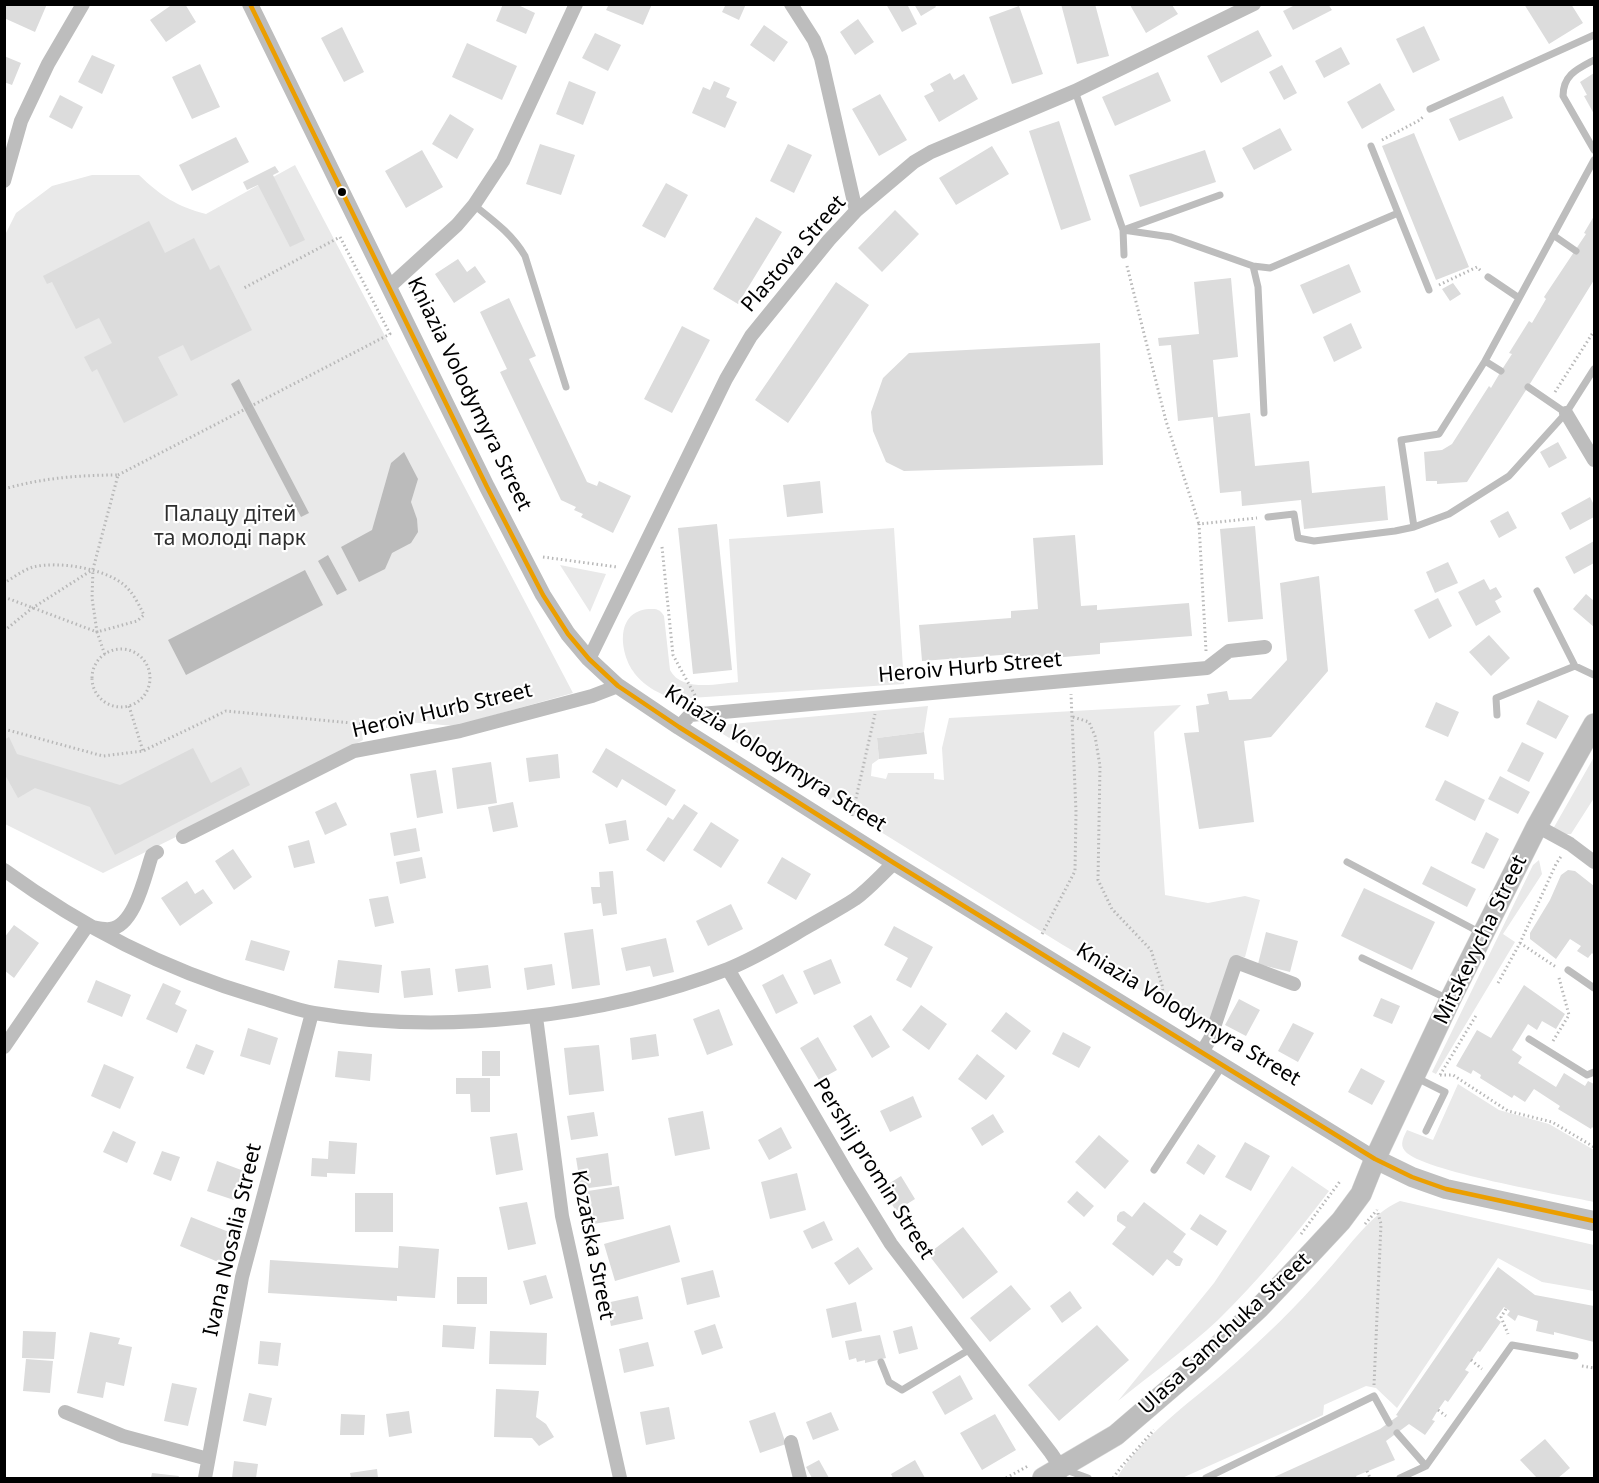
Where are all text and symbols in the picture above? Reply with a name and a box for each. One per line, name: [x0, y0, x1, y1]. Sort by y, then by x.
unlabelled marker: [336, 186, 348, 198]
street label: Plastova Street: [736, 191, 852, 317]
street label: Kniazia Volodymyra Street: [401, 273, 537, 515]
park label: Палацу дітей та молоді парк: [154, 502, 306, 552]
street label: Heroiv Hurb Street: [877, 647, 1063, 689]
street label: Heroiv Hurb Street: [349, 678, 535, 744]
street label: Kniazia Volodymyra Street: [659, 680, 891, 838]
street label: Mitskevycha Street: [1429, 851, 1533, 1029]
street label: Kniazia Volodymyra Street: [1071, 938, 1305, 1092]
street label: Pershij promin Street: [807, 1074, 939, 1264]
street label: Ivana Nosalia Street: [199, 1141, 267, 1339]
street label: Kozatska Street: [565, 1168, 619, 1322]
street label: Ulasa Samchuka Street: [1134, 1248, 1316, 1420]

